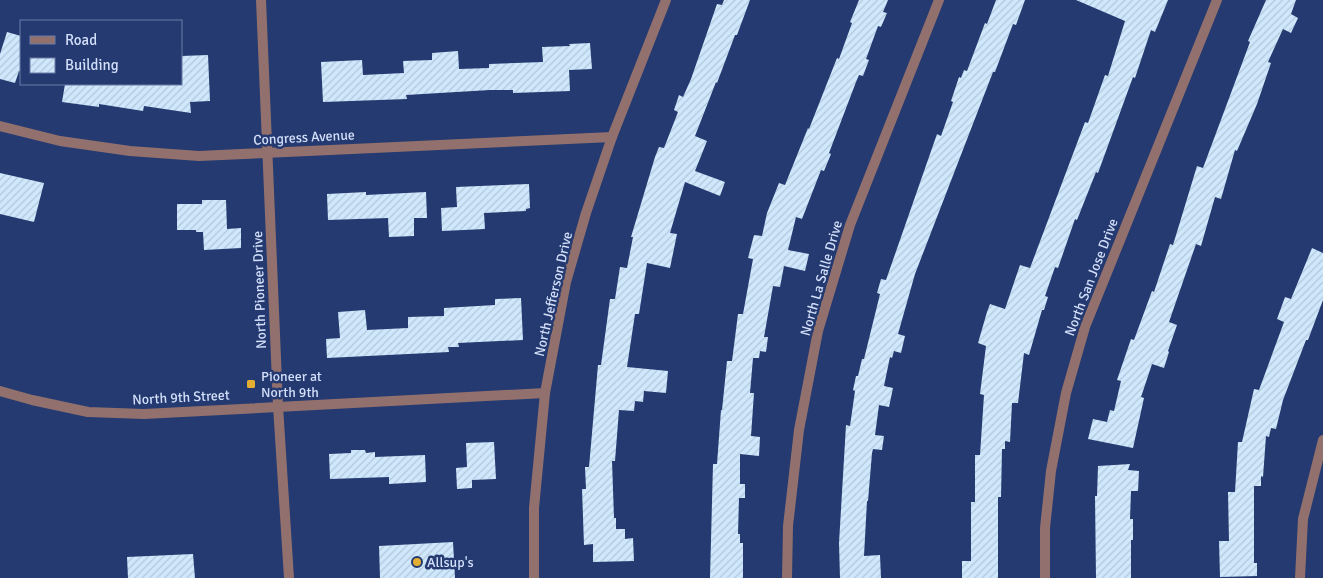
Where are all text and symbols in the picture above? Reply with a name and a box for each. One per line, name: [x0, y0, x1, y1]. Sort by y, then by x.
legend: [20, 20, 182, 85]
text: Road: [65, 31, 97, 49]
text: Building: [65, 56, 119, 74]
street label: Congress Avenue: [253, 126, 355, 149]
street label: North San Jose Drive: [1061, 216, 1122, 338]
street label: North La Salle Drive: [797, 218, 846, 338]
street label: North Jefferson Drive: [531, 230, 576, 358]
street label: North Pioneer Drive: [249, 231, 270, 349]
place label: Pioneer at North 9th: [261, 368, 322, 401]
marker: Pioneer at North 9th: [245, 378, 257, 390]
street label: North 9th Street: [132, 386, 230, 409]
place label: Allsup's: [427, 554, 474, 571]
marker: Allsup's: [411, 556, 423, 568]

